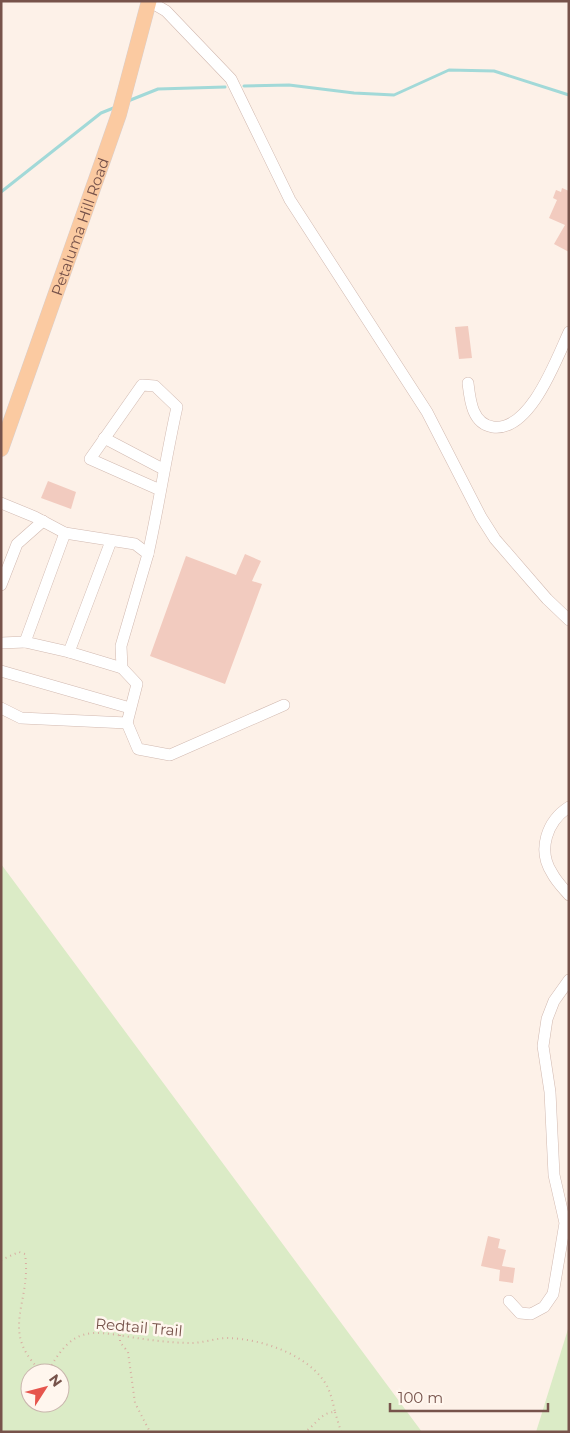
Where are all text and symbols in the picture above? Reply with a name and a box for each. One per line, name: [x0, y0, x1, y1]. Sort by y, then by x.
street label: Petaluma Hill Road: [46, 155, 113, 298]
street label: Redtail Trail: [95, 1314, 183, 1340]
north arrow: [20, 1363, 70, 1413]
text: N: [45, 1370, 66, 1390]
scale bar: [390, 1380, 548, 1412]
text: 100 m: [398, 1388, 443, 1407]

